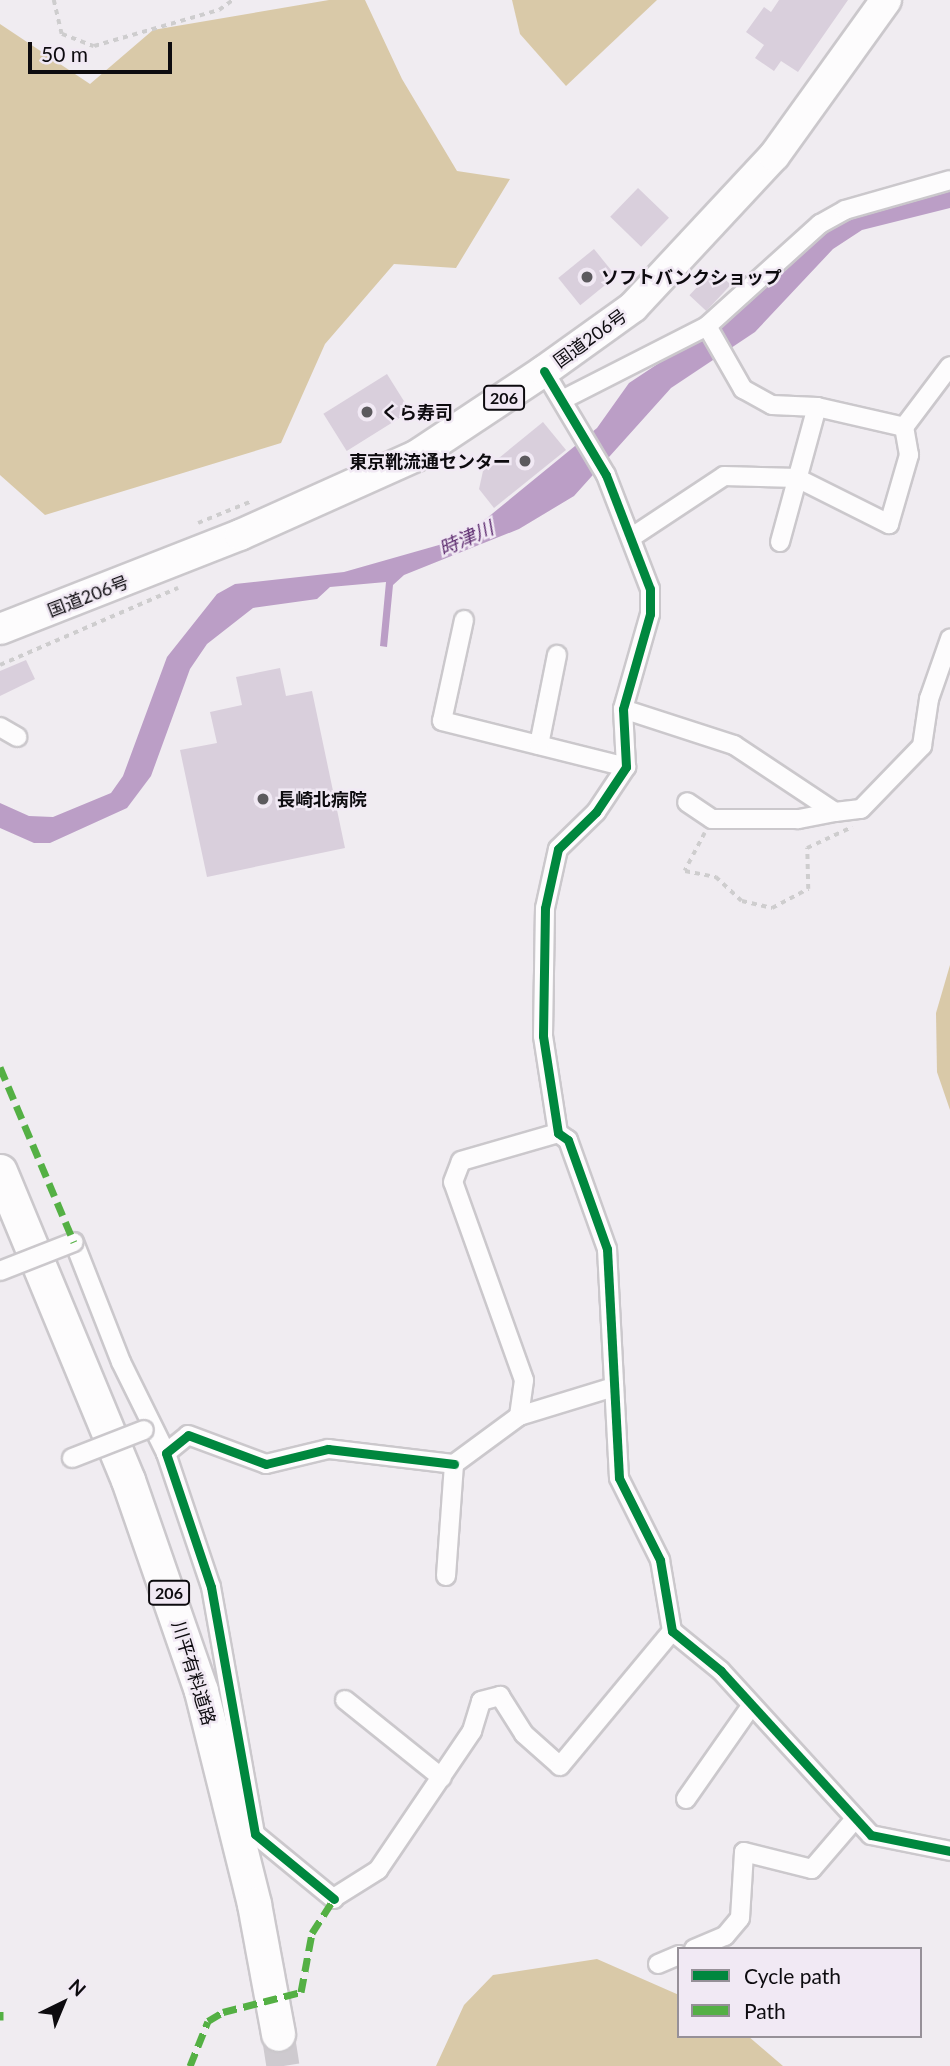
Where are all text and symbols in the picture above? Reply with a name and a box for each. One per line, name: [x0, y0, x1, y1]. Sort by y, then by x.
scale bar: [32, 28, 175, 72]
text: 50 m: [41, 41, 88, 66]
place label: ソフトバンクショップ: [601, 266, 781, 288]
marker: ソフトバンクショップ: [579, 269, 595, 285]
street label: 国道206号: [549, 304, 631, 372]
road number: 206: [483, 386, 525, 410]
place label: くら寿司: [381, 401, 453, 423]
marker: くら寿司: [359, 404, 375, 420]
place label: 東京靴流通センター: [349, 450, 511, 472]
marker: 東京靴流通センター: [517, 453, 533, 469]
water label: 時津川: [435, 516, 497, 560]
street label: 国道206号: [44, 571, 132, 621]
place label: 長崎北病院: [277, 788, 367, 810]
marker: 長崎北病院: [255, 791, 271, 807]
road number: 206: [148, 1581, 190, 1606]
street label: 川平有料道路: [168, 1618, 220, 1728]
legend: [677, 1947, 922, 2038]
text: Cycle path: [744, 1963, 841, 1988]
north arrow: [28, 1968, 98, 2038]
text: N: [64, 1974, 91, 2001]
text: Path: [744, 1998, 786, 2023]

